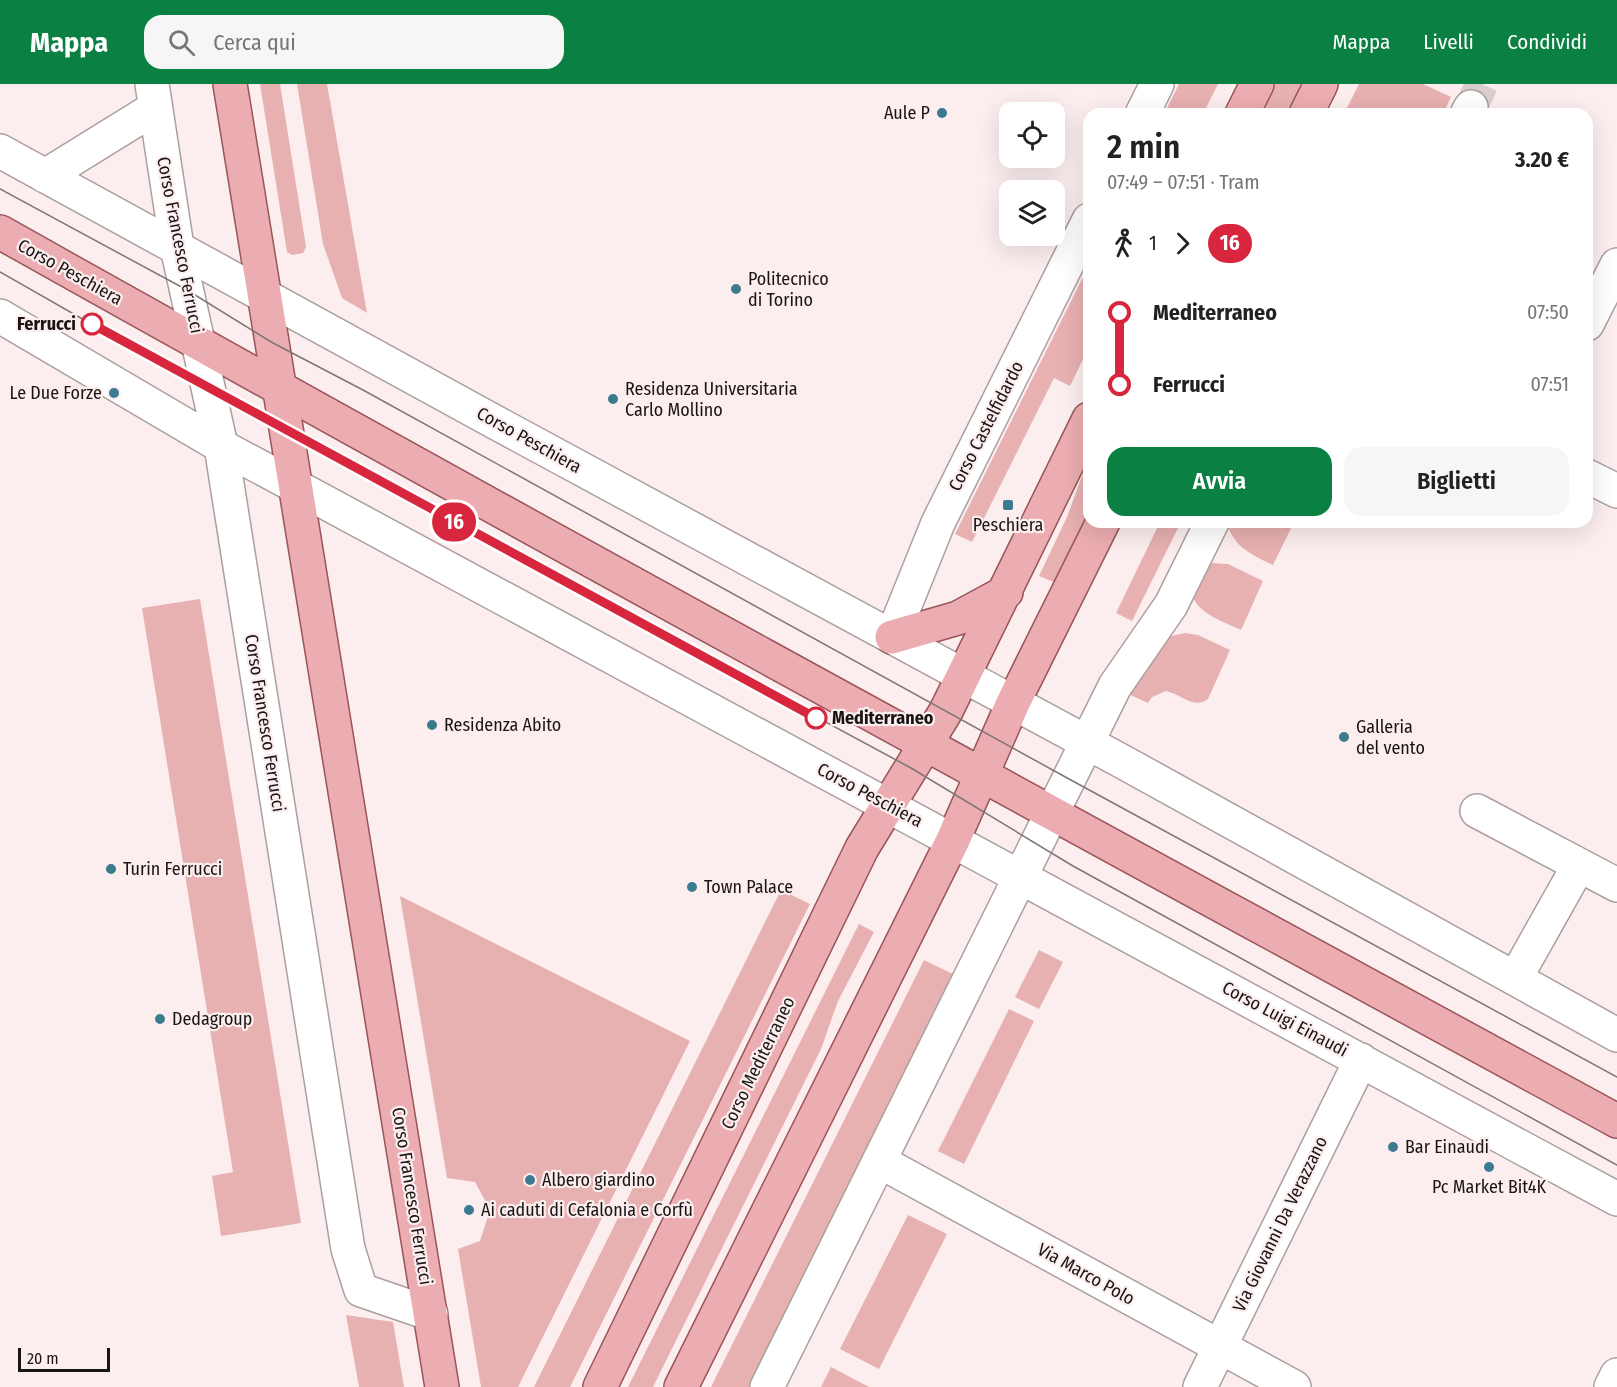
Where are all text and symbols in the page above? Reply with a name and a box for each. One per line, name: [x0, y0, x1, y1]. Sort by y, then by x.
search box: [144, 15, 564, 69]
text: Mappa: [30, 26, 108, 59]
icon: search: [165, 26, 198, 59]
text: Cerca qui: [213, 29, 296, 56]
text: Mappa: [1333, 29, 1390, 55]
text: Livelli: [1423, 29, 1474, 55]
text: Condividi: [1507, 29, 1587, 55]
place label: Aule P: [884, 102, 930, 124]
map controls: [999, 102, 1065, 246]
button: locate: [999, 102, 1065, 168]
marker: Aule P: [935, 106, 949, 120]
text: 2 min: [1107, 127, 1180, 167]
text: 3.20 €: [1515, 146, 1569, 173]
street label: Corso Francesco Ferrucci: [152, 155, 208, 335]
text: 07:49 – 07:51 · Tram: [1107, 170, 1260, 194]
button: layers: [999, 180, 1065, 246]
icon: walk: [1107, 227, 1140, 260]
icon: forward: [1166, 227, 1199, 260]
text: 16: [1220, 230, 1240, 256]
text: 1: [1149, 231, 1157, 255]
street label: Corso Peschiera: [14, 234, 126, 310]
place label: Politecnico di Torino: [748, 268, 829, 311]
marker: Politecnico di Torino: [729, 282, 743, 296]
text: Mediterraneo: [1153, 299, 1277, 326]
text: 07:50: [1527, 300, 1569, 324]
place label: Ferrucci: [17, 313, 76, 335]
marker: Ferrucci: [81, 313, 103, 335]
street label: Corso Castelfidardo: [944, 357, 1028, 495]
text: Ferrucci: [1153, 371, 1225, 398]
text: 07:51: [1531, 372, 1569, 396]
place label: Residenza Universitaria Carlo Mollino: [625, 378, 798, 421]
place label: Le Due Forze: [10, 382, 102, 404]
marker: Le Due Forze: [107, 386, 121, 400]
marker: Residenza Universitaria Carlo Mollino: [606, 392, 620, 406]
street label: Corso Peschiera: [473, 402, 585, 478]
button: Avvia: [1107, 447, 1332, 516]
button: Biglietti: [1344, 447, 1569, 516]
marker: Peschiera: [1001, 498, 1015, 512]
line badge: 16: [427, 502, 481, 542]
text: 16: [444, 509, 464, 535]
place label: Peschiera: [973, 514, 1043, 536]
street label: Corso Francesco Ferrucci: [240, 633, 290, 813]
marker: Mediterraneo: [805, 707, 827, 729]
place label: Mediterraneo: [832, 707, 934, 729]
place label: Residenza Abito: [444, 714, 561, 736]
place label: Galleria del vento: [1356, 716, 1425, 759]
marker: Residenza Abito: [425, 718, 439, 732]
marker: Galleria del vento: [1337, 730, 1351, 744]
street label: Corso Peschiera: [814, 758, 927, 832]
place label: Turin Ferrucci: [123, 858, 222, 880]
marker: Turin Ferrucci: [104, 862, 118, 876]
place label: Town Palace: [704, 876, 793, 898]
marker: Town Palace: [685, 880, 699, 894]
street label: Corso Luigi Einaudi: [1218, 977, 1352, 1061]
street label: Corso Mediterraneo: [716, 993, 800, 1133]
place label: Dedagroup: [172, 1008, 252, 1030]
marker: Dedagroup: [153, 1012, 167, 1026]
street label: Corso Francesco Ferrucci: [387, 1106, 437, 1286]
street label: Via Giovanni Da Verazzano: [1228, 1133, 1332, 1315]
place label: Bar Einaudi: [1405, 1136, 1489, 1158]
marker: Bar Einaudi: [1386, 1140, 1400, 1154]
marker: Pc Market Bit4K: [1482, 1160, 1496, 1174]
place label: Albero giardino: [542, 1169, 655, 1191]
marker: Albero giardino: [523, 1173, 537, 1187]
place label: Pc Market Bit4K: [1432, 1176, 1547, 1198]
place label: Ai caduti di Cefalonia e Corfù: [481, 1199, 693, 1221]
marker: Ai caduti di Cefalonia e Corfù: [462, 1203, 476, 1217]
street label: Via Marco Polo: [1034, 1238, 1138, 1310]
scale bar: [18, 1345, 110, 1372]
text: 20 m: [27, 1349, 58, 1368]

